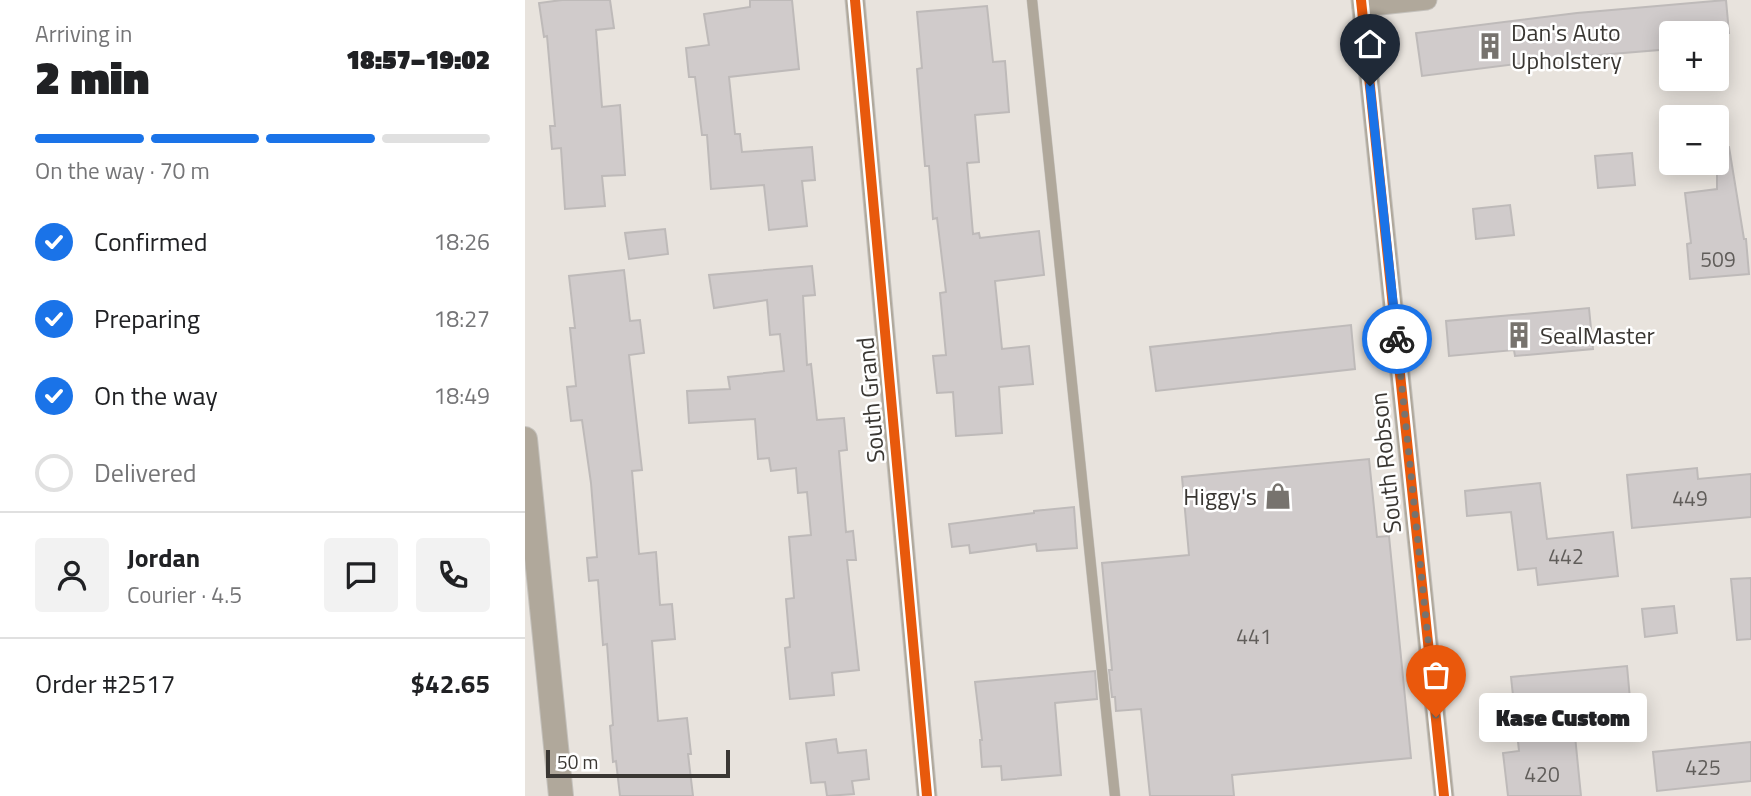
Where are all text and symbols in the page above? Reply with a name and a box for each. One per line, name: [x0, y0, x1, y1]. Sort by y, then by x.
pin: [1340, 14, 1400, 86]
place label: Dan's Auto Upholstery: [1511, 14, 1622, 78]
text: Arriving in: [35, 16, 132, 51]
map controls: [1659, 21, 1729, 175]
button: +: [1659, 21, 1729, 91]
icon: home: [1351, 25, 1389, 63]
building icon: Dan's Auto Upholstery: [1475, 31, 1505, 61]
text: 18:57–19:02: [346, 40, 490, 79]
text: 2 min: [35, 42, 149, 112]
button: −: [1659, 105, 1729, 175]
text: On the way · 70 m: [35, 153, 210, 188]
text: Confirmed: [94, 222, 208, 261]
icon: check: [35, 223, 73, 261]
text: 18:26: [433, 224, 490, 259]
house number: 509: [1700, 243, 1736, 275]
text: Preparing: [94, 299, 200, 338]
icon: check: [35, 300, 73, 338]
text: 18:27: [433, 301, 490, 336]
courier: [1362, 304, 1432, 374]
place label: SealMaster: [1540, 317, 1655, 353]
icon: bike: [1378, 320, 1416, 358]
building icon: SealMaster: [1504, 320, 1534, 350]
street label: South Grand: [847, 336, 893, 464]
text: On the way: [94, 376, 218, 415]
icon: check: [35, 377, 73, 415]
text: 18:49: [433, 378, 490, 413]
street label: South Robson: [1360, 391, 1410, 535]
text: Delivered: [94, 453, 197, 492]
place label: Higgy's: [1183, 478, 1257, 514]
shop icon: Higgy's: [1263, 481, 1293, 511]
house number: 449: [1672, 482, 1708, 514]
button: person: [35, 538, 109, 612]
text: Jordan: [127, 538, 200, 577]
button: chat: [324, 538, 398, 612]
button: phone: [416, 538, 490, 612]
house number: 442: [1548, 540, 1584, 572]
text: Courier · 4.5: [127, 577, 242, 612]
house number: 441: [1236, 620, 1272, 652]
pin: [1406, 645, 1466, 717]
icon: bag: [1417, 656, 1455, 694]
text: Order #2517: [35, 664, 175, 703]
text: $42.65: [411, 664, 490, 703]
callout: Kase Custom: [1478, 692, 1646, 742]
text: Kase Custom: [1496, 700, 1630, 735]
scale bar: [546, 747, 730, 779]
text: 50 m: [557, 747, 598, 776]
house number: 425: [1685, 751, 1721, 783]
house number: 420: [1524, 758, 1560, 790]

